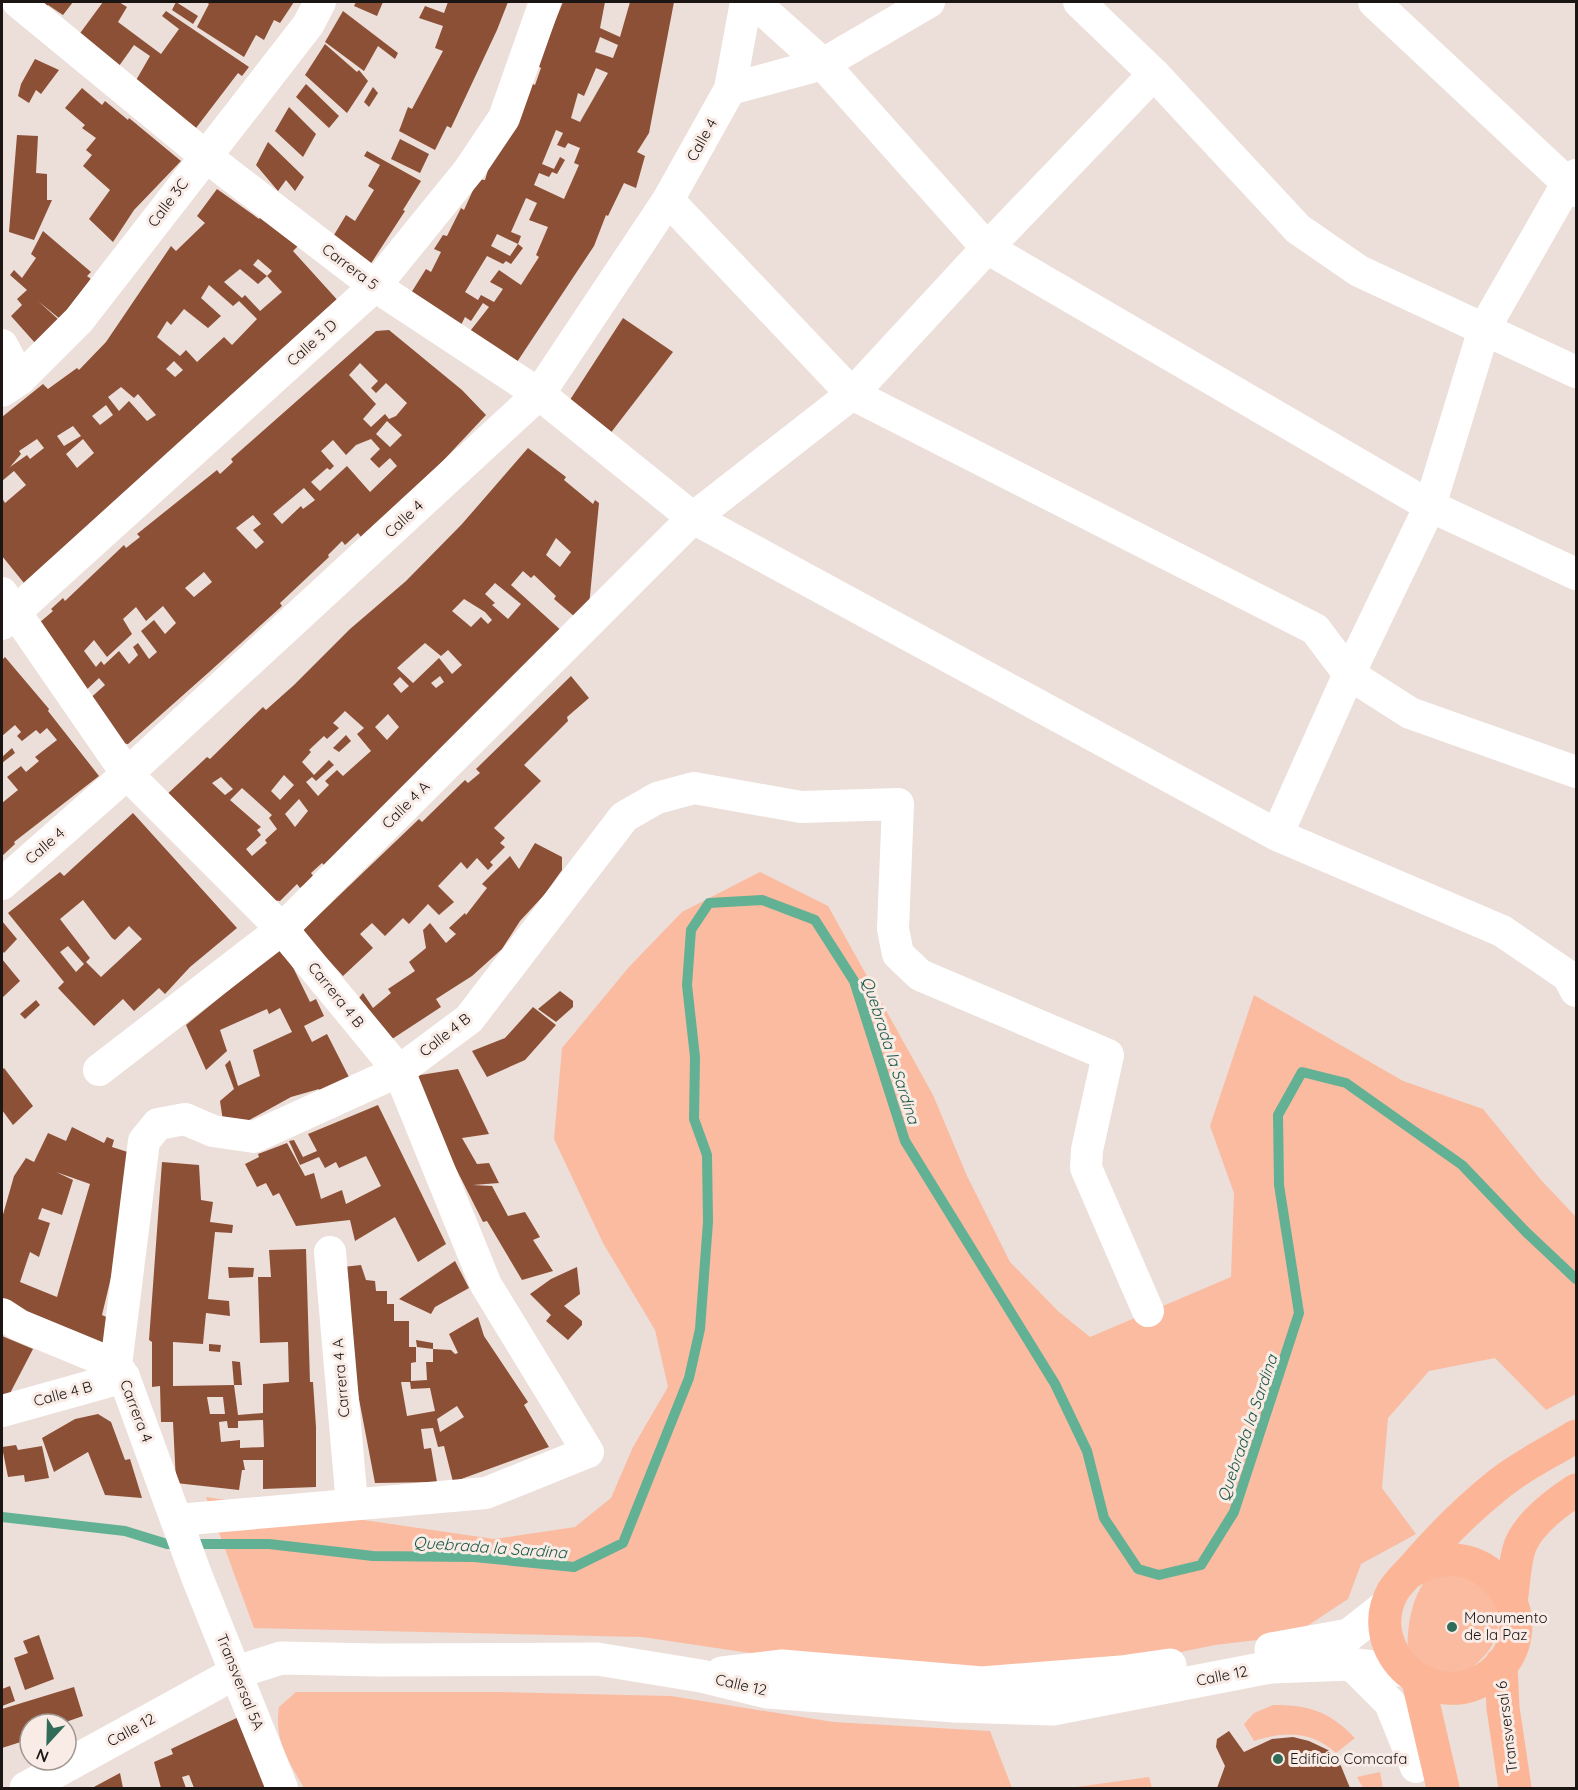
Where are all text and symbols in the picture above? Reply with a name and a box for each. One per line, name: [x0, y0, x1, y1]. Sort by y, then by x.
street label: Calle 4: [682, 115, 721, 165]
street label: Calle 3C: [143, 175, 192, 231]
street label: Carrera 5: [318, 239, 382, 294]
street label: Calle 3 D: [283, 315, 341, 370]
street label: Calle 4: [380, 496, 427, 541]
street label: Calle 4 A: [378, 777, 434, 833]
street label: Calle 4: [21, 823, 68, 868]
street label: Carrera 4 B: [304, 958, 369, 1032]
water label: Quebrada la Sardina: [858, 974, 925, 1128]
street label: Calle 4 B: [415, 1009, 474, 1061]
street label: Carrera 4 A: [328, 1338, 353, 1418]
water label: Quebrada la Sardina: [1212, 1351, 1282, 1504]
street label: Calle 4 B: [31, 1377, 95, 1410]
street label: Carrera 4: [116, 1377, 157, 1445]
water label: Quebrada la Sardina: [413, 1532, 569, 1562]
place label: Monumento de la Paz: [1464, 1608, 1548, 1644]
marker: Monumento de la Paz: [1445, 1620, 1459, 1634]
street label: Transversal 5A: [212, 1631, 269, 1733]
street label: Calle 12: [1195, 1661, 1249, 1690]
street label: Calle 12: [714, 1669, 769, 1700]
street label: Transversal 6: [1491, 1680, 1522, 1774]
street label: Calle 12: [103, 1709, 158, 1750]
north arrow: [18, 1712, 78, 1772]
text: N: [33, 1744, 52, 1767]
place label: Edificio Comcafa: [1290, 1749, 1407, 1768]
marker: Edificio Comcafa: [1271, 1752, 1285, 1766]

